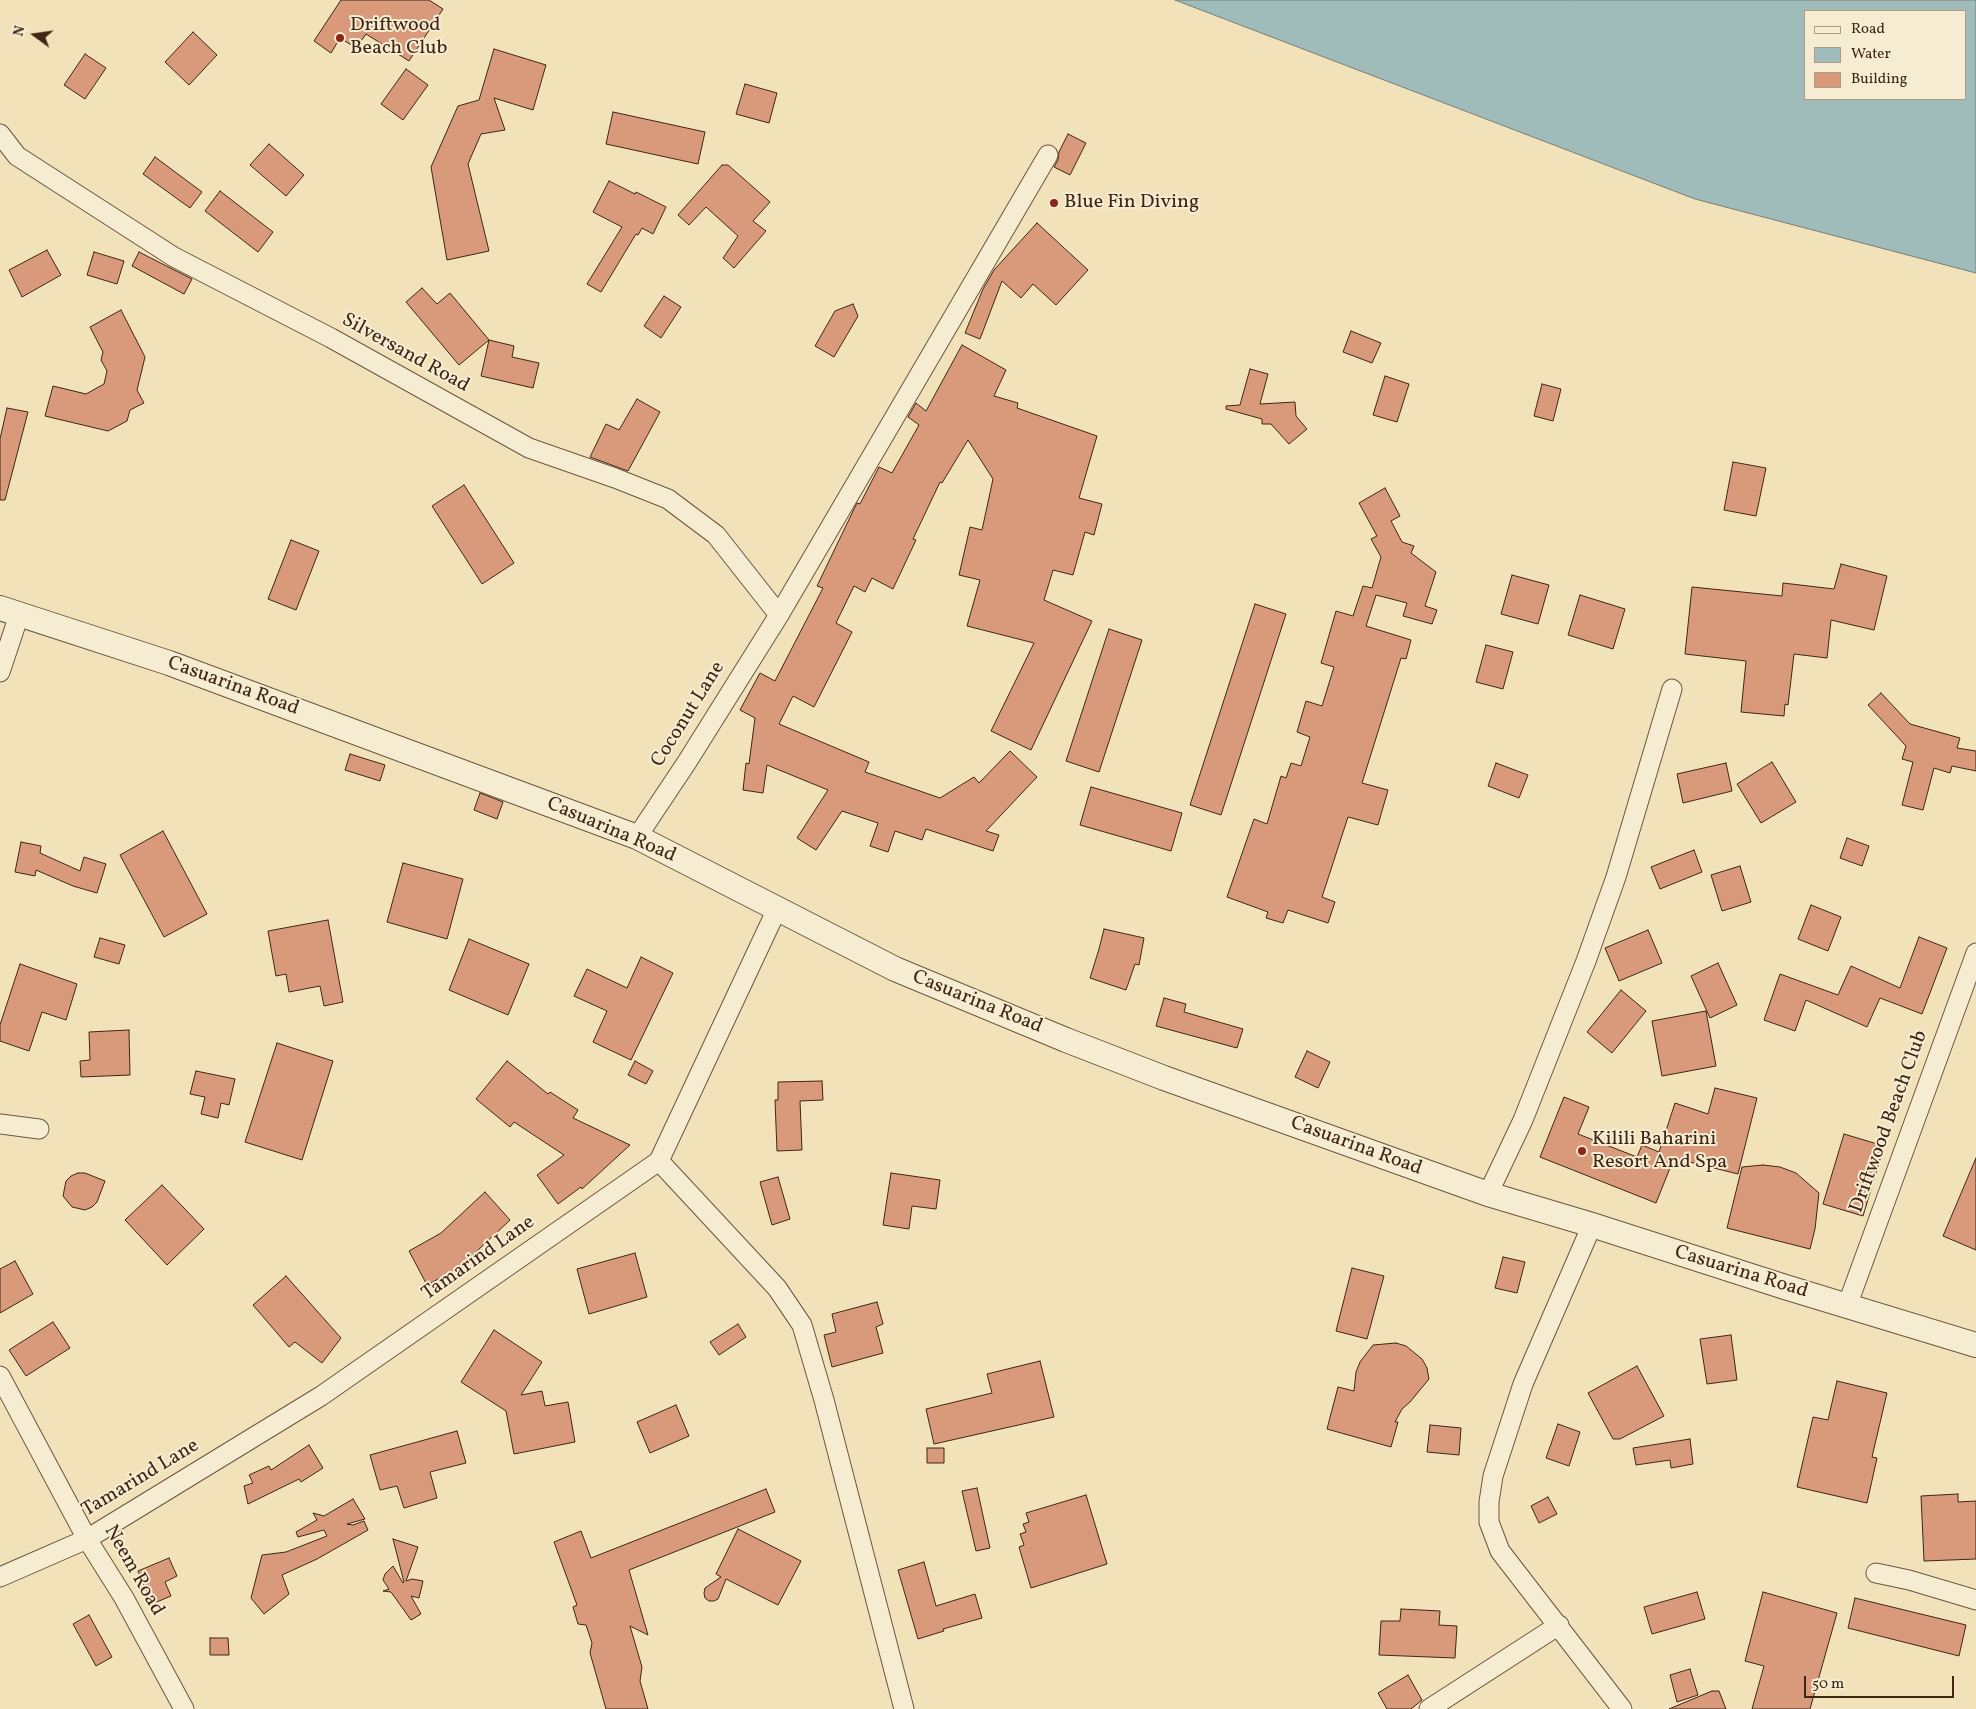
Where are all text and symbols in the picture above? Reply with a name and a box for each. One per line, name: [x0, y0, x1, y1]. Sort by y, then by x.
north arrow: [10, 10, 60, 60]
legend: [1804, 10, 1966, 100]
place label: Driftwood Beach Club: [350, 14, 448, 61]
text: Road: [1851, 19, 1885, 40]
text: N: [10, 24, 30, 38]
marker: Driftwood Beach Club: [334, 32, 346, 44]
text: Water: [1851, 44, 1891, 65]
text: Building: [1851, 69, 1907, 90]
place label: Blue Fin Diving: [1064, 191, 1199, 215]
marker: Blue Fin Diving: [1048, 197, 1060, 209]
street label: Silversand Road: [337, 309, 473, 399]
street label: Casuarina Road: [164, 652, 302, 722]
street label: Coconut Lane: [647, 658, 731, 772]
street label: Casuarina Road: [543, 793, 679, 869]
street label: Casuarina Road: [908, 966, 1046, 1040]
street label: Driftwood Beach Club: [1846, 1028, 1934, 1216]
street label: Casuarina Road: [1287, 1112, 1425, 1182]
place label: Kilili Baharini Resort And Spa: [1592, 1128, 1727, 1175]
marker: Kilili Baharini Resort And Spa: [1576, 1145, 1588, 1157]
street label: Tamarind Lane: [418, 1211, 540, 1307]
street label: Casuarina Road: [1671, 1241, 1811, 1305]
street label: Tamarind Lane: [78, 1435, 204, 1523]
street label: Neem Road: [97, 1521, 169, 1621]
scale bar: [1806, 1666, 1956, 1698]
text: 50 m: [1812, 1674, 1844, 1695]

